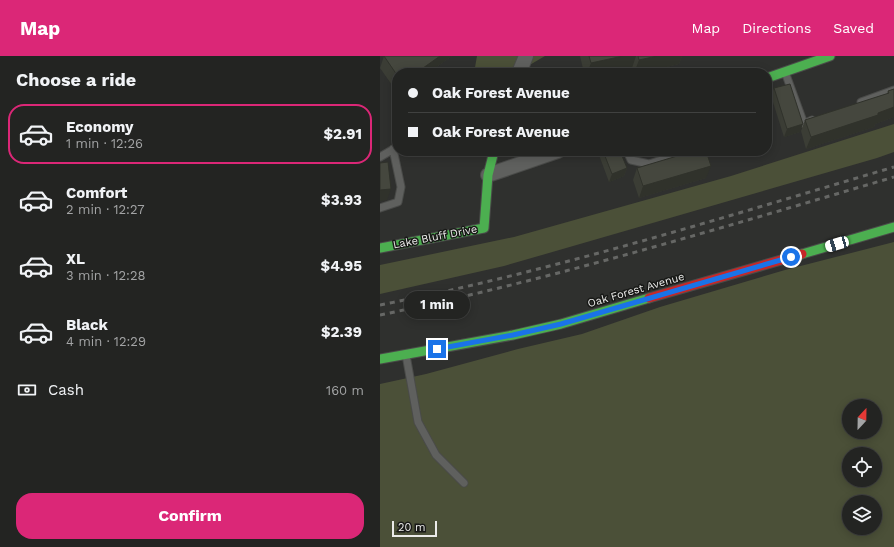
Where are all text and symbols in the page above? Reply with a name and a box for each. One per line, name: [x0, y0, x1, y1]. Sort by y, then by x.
text: Map: [20, 17, 60, 40]
text: Map: [692, 20, 720, 36]
text: Directions: [742, 20, 811, 36]
text: Saved: [833, 20, 874, 36]
text: Choose a ride: [16, 69, 136, 90]
text: Oak Forest Avenue: [432, 84, 570, 102]
icon: car: [18, 116, 54, 152]
text: Economy: [66, 118, 133, 136]
text: Oak Forest Avenue: [432, 123, 570, 141]
text: $2.91: [323, 125, 362, 143]
text: 1 min · 12:26: [66, 136, 143, 151]
icon: car: [18, 182, 54, 218]
text: Comfort: [66, 184, 127, 202]
text: $3.93: [321, 191, 362, 209]
text: 2 min · 12:27: [66, 202, 145, 217]
street label: Lake Bluff Drive: [392, 222, 478, 252]
car: [824, 235, 850, 253]
icon: car: [18, 248, 54, 284]
route start: [782, 248, 800, 266]
text: XL: [66, 250, 85, 268]
text: $4.95: [321, 257, 362, 275]
text: 3 min · 12:28: [66, 268, 146, 283]
street label: Oak Forest Avenue: [586, 270, 686, 310]
callout: 1 min: [404, 291, 470, 319]
text: 1 min: [420, 297, 454, 312]
icon: car: [18, 314, 54, 350]
text: Black: [66, 316, 108, 334]
text: $2.39: [321, 323, 362, 341]
text: 4 min · 12:29: [66, 334, 146, 349]
route end: [428, 340, 446, 358]
icon: cash: [16, 379, 38, 401]
text: Cash: [48, 381, 84, 399]
text: 160 m: [326, 383, 364, 398]
north arrow: [842, 399, 882, 439]
map controls: [842, 399, 882, 535]
button: locate: [842, 447, 882, 487]
button: Confirm: [16, 493, 364, 539]
button: layers: [842, 495, 882, 535]
scale bar: [392, 519, 437, 538]
text: 20 m: [398, 521, 426, 534]

